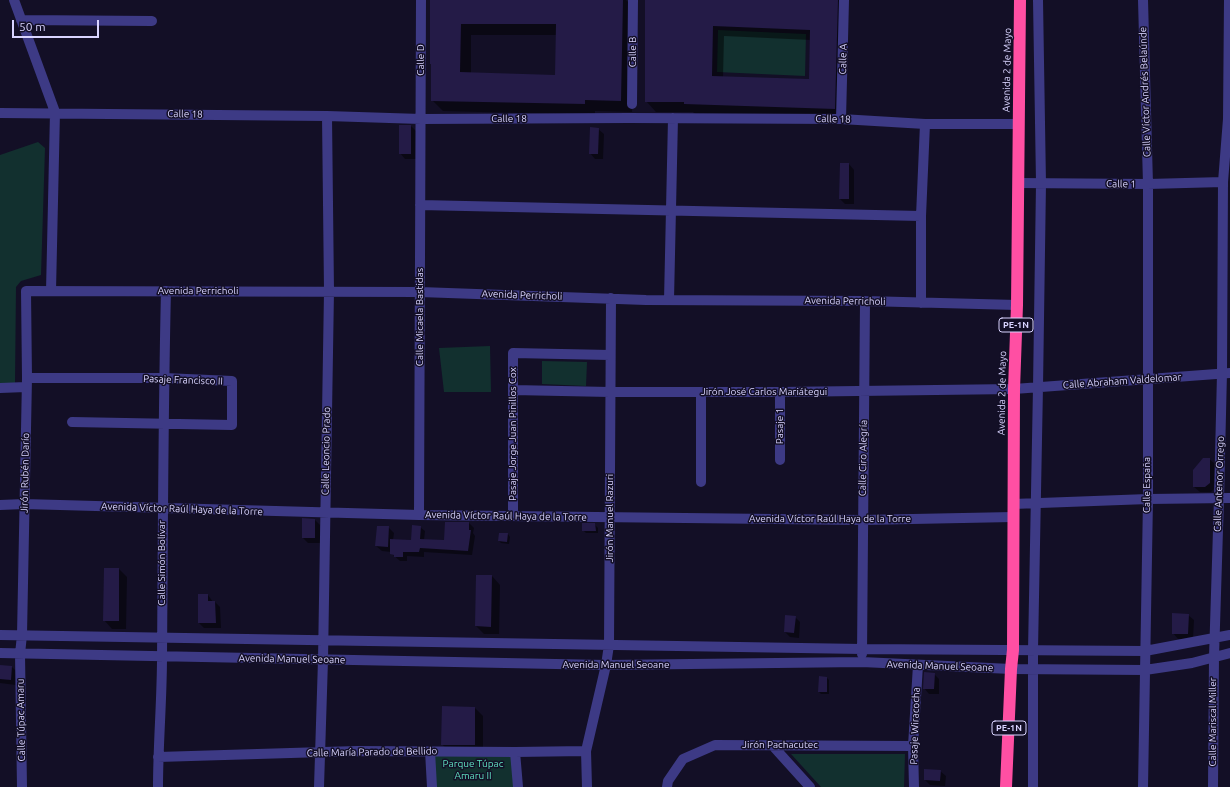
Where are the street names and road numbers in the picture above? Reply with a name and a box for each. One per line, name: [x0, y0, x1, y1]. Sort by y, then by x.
street label: Calle Víctor Andrés Belaúnde: [1137, 27, 1153, 157]
street label: Avenida 2 de Mayo: [1000, 28, 1014, 112]
street label: Calle B: [627, 37, 639, 67]
street label: Calle A: [837, 43, 849, 75]
street label: Calle D: [415, 44, 427, 76]
street label: Calle 18: [167, 108, 203, 120]
street label: Calle 18: [491, 113, 527, 125]
street label: Calle 18: [815, 113, 851, 125]
street label: Calle 1: [1106, 178, 1136, 190]
street label: Calle Micaela Bastidas: [414, 268, 426, 366]
street label: Avenida Perricholi: [158, 285, 238, 297]
street label: Avenida Perricholi: [481, 288, 563, 302]
street label: Avenida Perricholi: [805, 294, 885, 308]
road number: PE-1N: [999, 318, 1033, 332]
street label: Avenida 2 de Mayo: [995, 351, 1009, 435]
street label: Pasaje Jorge Juan Pinillos Cox: [507, 367, 519, 501]
street label: Calle Abraham Valdelomar: [1062, 371, 1182, 391]
street label: Pasaje Francisco II: [143, 373, 223, 387]
street label: Jirón José Carlos Mariátegui: [701, 386, 827, 398]
street label: Calle Leoncio Prado: [319, 407, 333, 495]
street label: Pasaje 1: [774, 408, 786, 444]
street label: Calle Ciro Alegría: [856, 420, 870, 496]
street label: Jirón Rubén Darío: [18, 433, 32, 513]
street label: Calle Antenor Orrego: [1211, 436, 1227, 532]
street label: Calle España: [1141, 457, 1153, 513]
street label: Jirón Manuel Razuri: [604, 474, 616, 562]
street label: Avenida Víctor Raúl Haya de la Torre: [101, 500, 263, 518]
street label: Avenida Víctor Raúl Haya de la Torre: [425, 509, 587, 523]
street label: Avenida Víctor Raúl Haya de la Torre: [749, 513, 911, 525]
street label: Calle Simón Bolívar: [156, 520, 168, 606]
street label: Avenida Manuel Seoane: [238, 652, 346, 666]
street label: Avenida Manuel Seoane: [886, 658, 994, 674]
street label: Avenida Manuel Seoane: [563, 659, 669, 671]
street label: Calle Mariscal Miller: [1207, 677, 1219, 767]
street label: Calle Túpac Amaru: [14, 678, 28, 762]
street label: Pasaje Wiracocha: [908, 687, 922, 765]
road number: PE-1N: [992, 721, 1026, 735]
street label: Jirón Pachacutec: [742, 739, 818, 751]
street label: Calle María Parado de Bellido: [307, 745, 437, 759]

